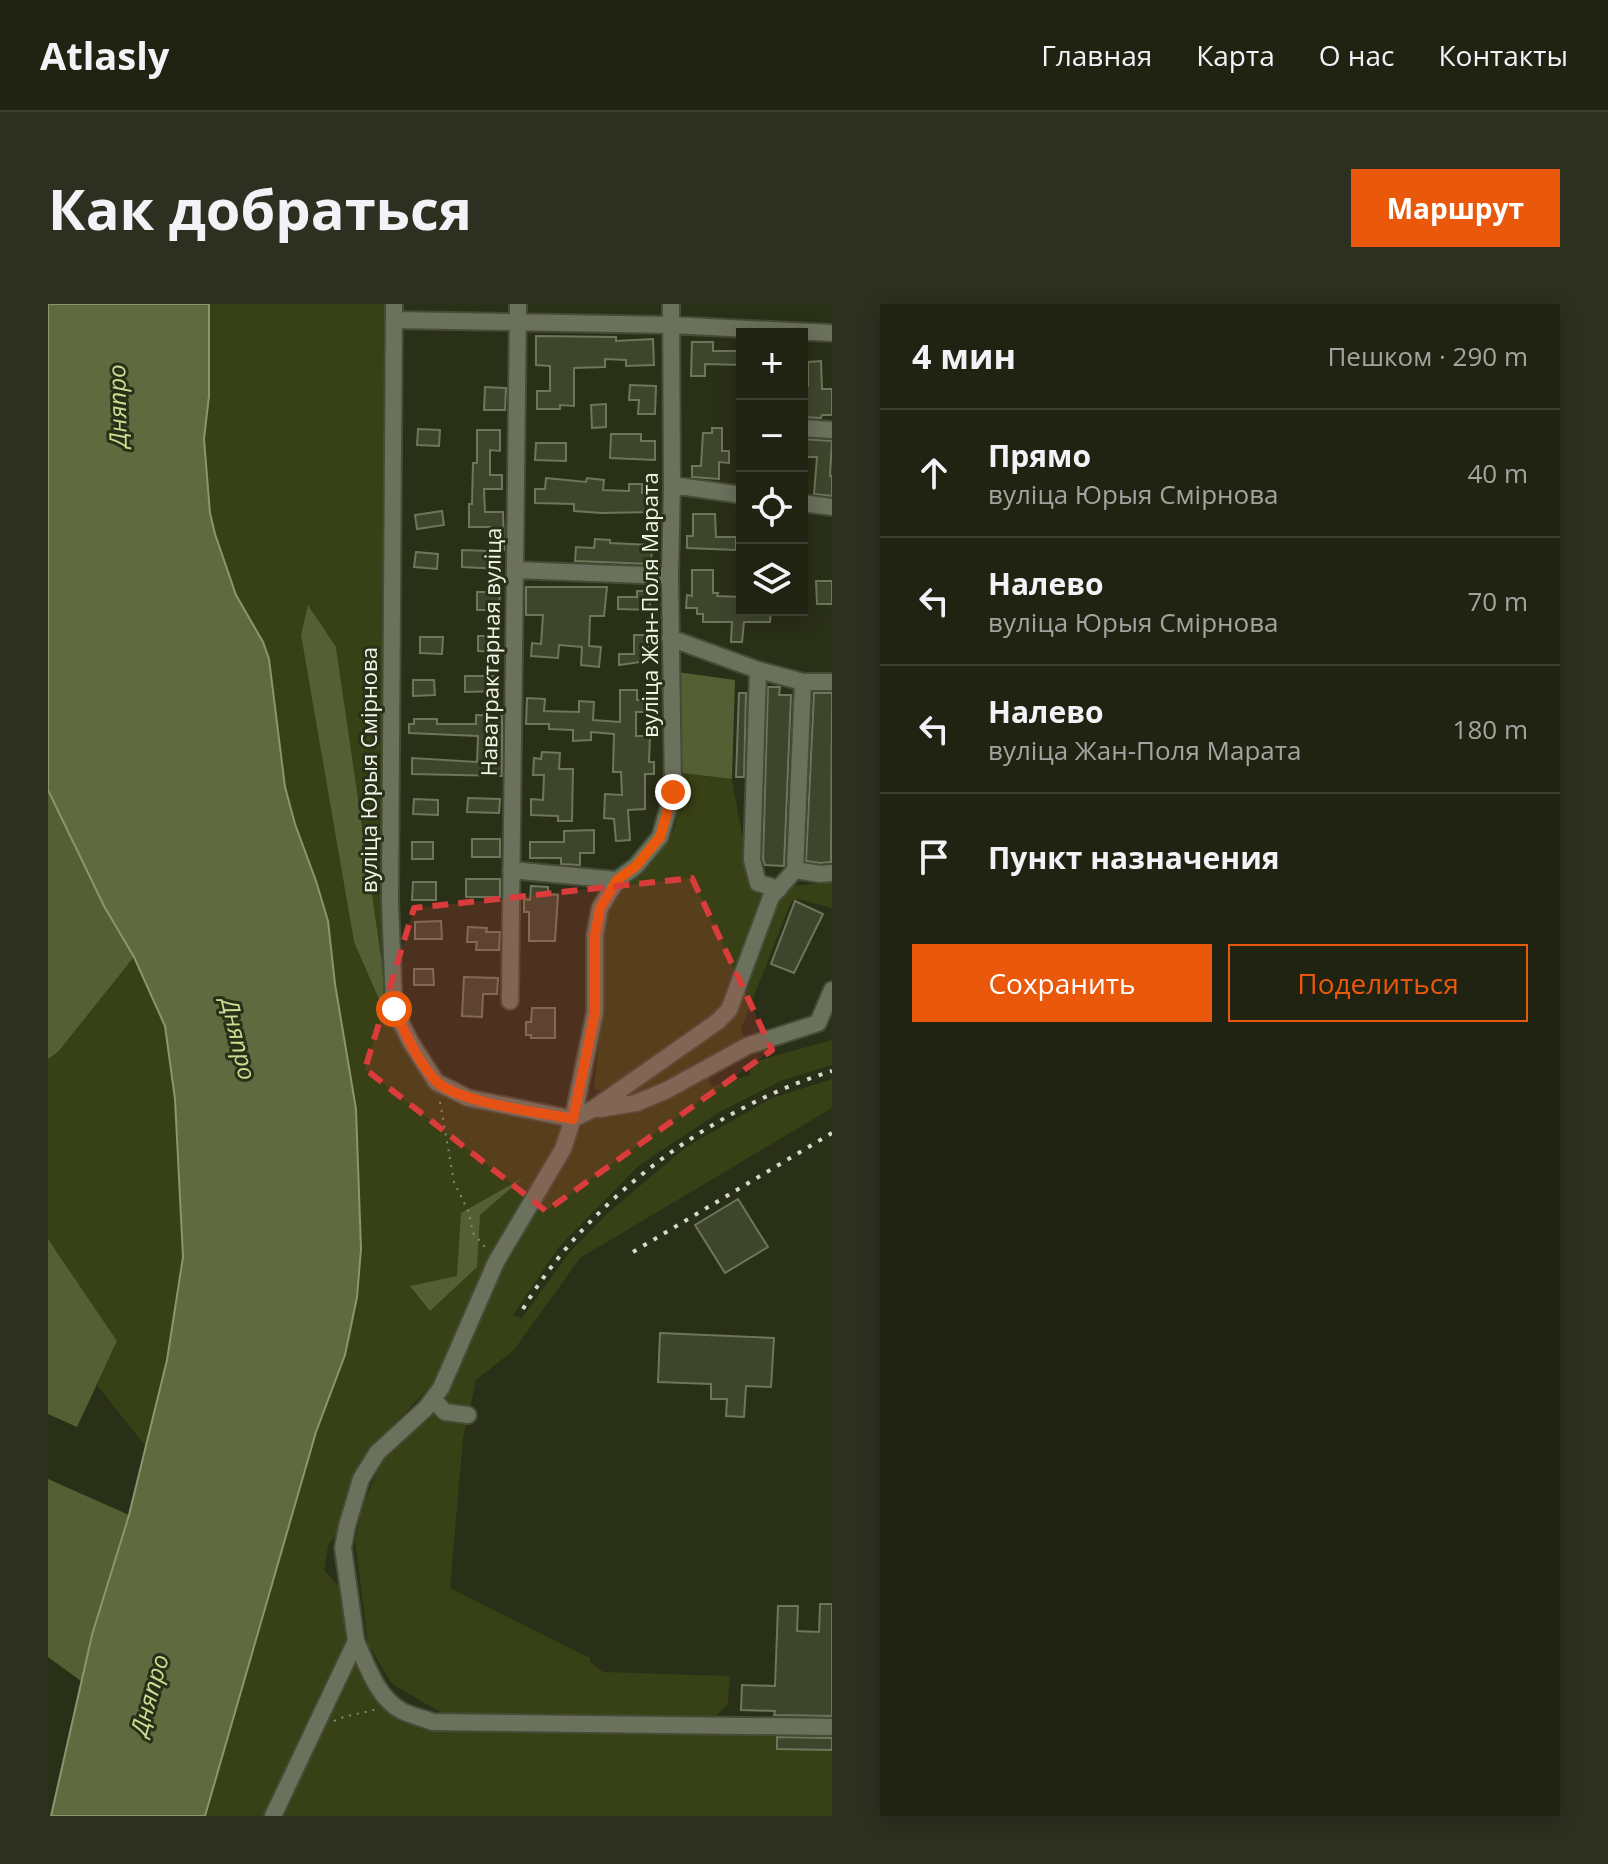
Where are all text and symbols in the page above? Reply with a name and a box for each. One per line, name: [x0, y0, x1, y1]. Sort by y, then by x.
text: Atlasly: [40, 29, 169, 81]
text: Главная: [1041, 36, 1152, 74]
text: Карта: [1196, 36, 1275, 74]
text: О нас: [1319, 36, 1394, 74]
text: Контакты: [1438, 36, 1568, 74]
button: Маршрут: [1351, 169, 1560, 247]
text: Как добраться: [48, 170, 472, 246]
map controls: [736, 328, 808, 616]
button: +: [736, 328, 808, 400]
text: 4 мин: [912, 333, 1016, 379]
text: Пешком · 290 m: [1327, 338, 1528, 374]
water label: Дняпро: [99, 364, 134, 450]
button: −: [736, 400, 808, 472]
text: Прямо: [988, 435, 1091, 476]
icon: ahead: [912, 451, 956, 495]
text: 40 m: [1467, 455, 1528, 491]
street label: вуліца Жан-Поля Марата: [634, 472, 664, 738]
button: locate: [736, 472, 808, 544]
text: вуліца Юрыя Смірнова: [988, 476, 1279, 512]
street label: Наватрактарная вуліца: [473, 527, 507, 777]
button: layers: [736, 544, 808, 616]
text: Налево: [988, 563, 1104, 604]
icon: left: [912, 579, 956, 623]
text: 70 m: [1467, 583, 1528, 619]
text: вуліца Юрыя Смірнова: [988, 604, 1279, 640]
street label: вуліца Юрыя Смірнова: [353, 647, 383, 893]
text: Налево: [988, 691, 1104, 732]
icon: left: [912, 707, 956, 751]
text: 180 m: [1453, 711, 1528, 747]
text: вуліца Жан-Поля Марата: [988, 732, 1302, 768]
route end: [655, 774, 691, 810]
icon: arrive: [912, 835, 956, 879]
text: Пункт назначения: [988, 837, 1280, 878]
button: Сохранить: [912, 944, 1212, 1022]
button: Поделиться: [1228, 944, 1528, 1022]
route start: [376, 991, 412, 1027]
water label: Дняпро: [214, 992, 265, 1083]
water label: Дняпро: [121, 1650, 176, 1741]

